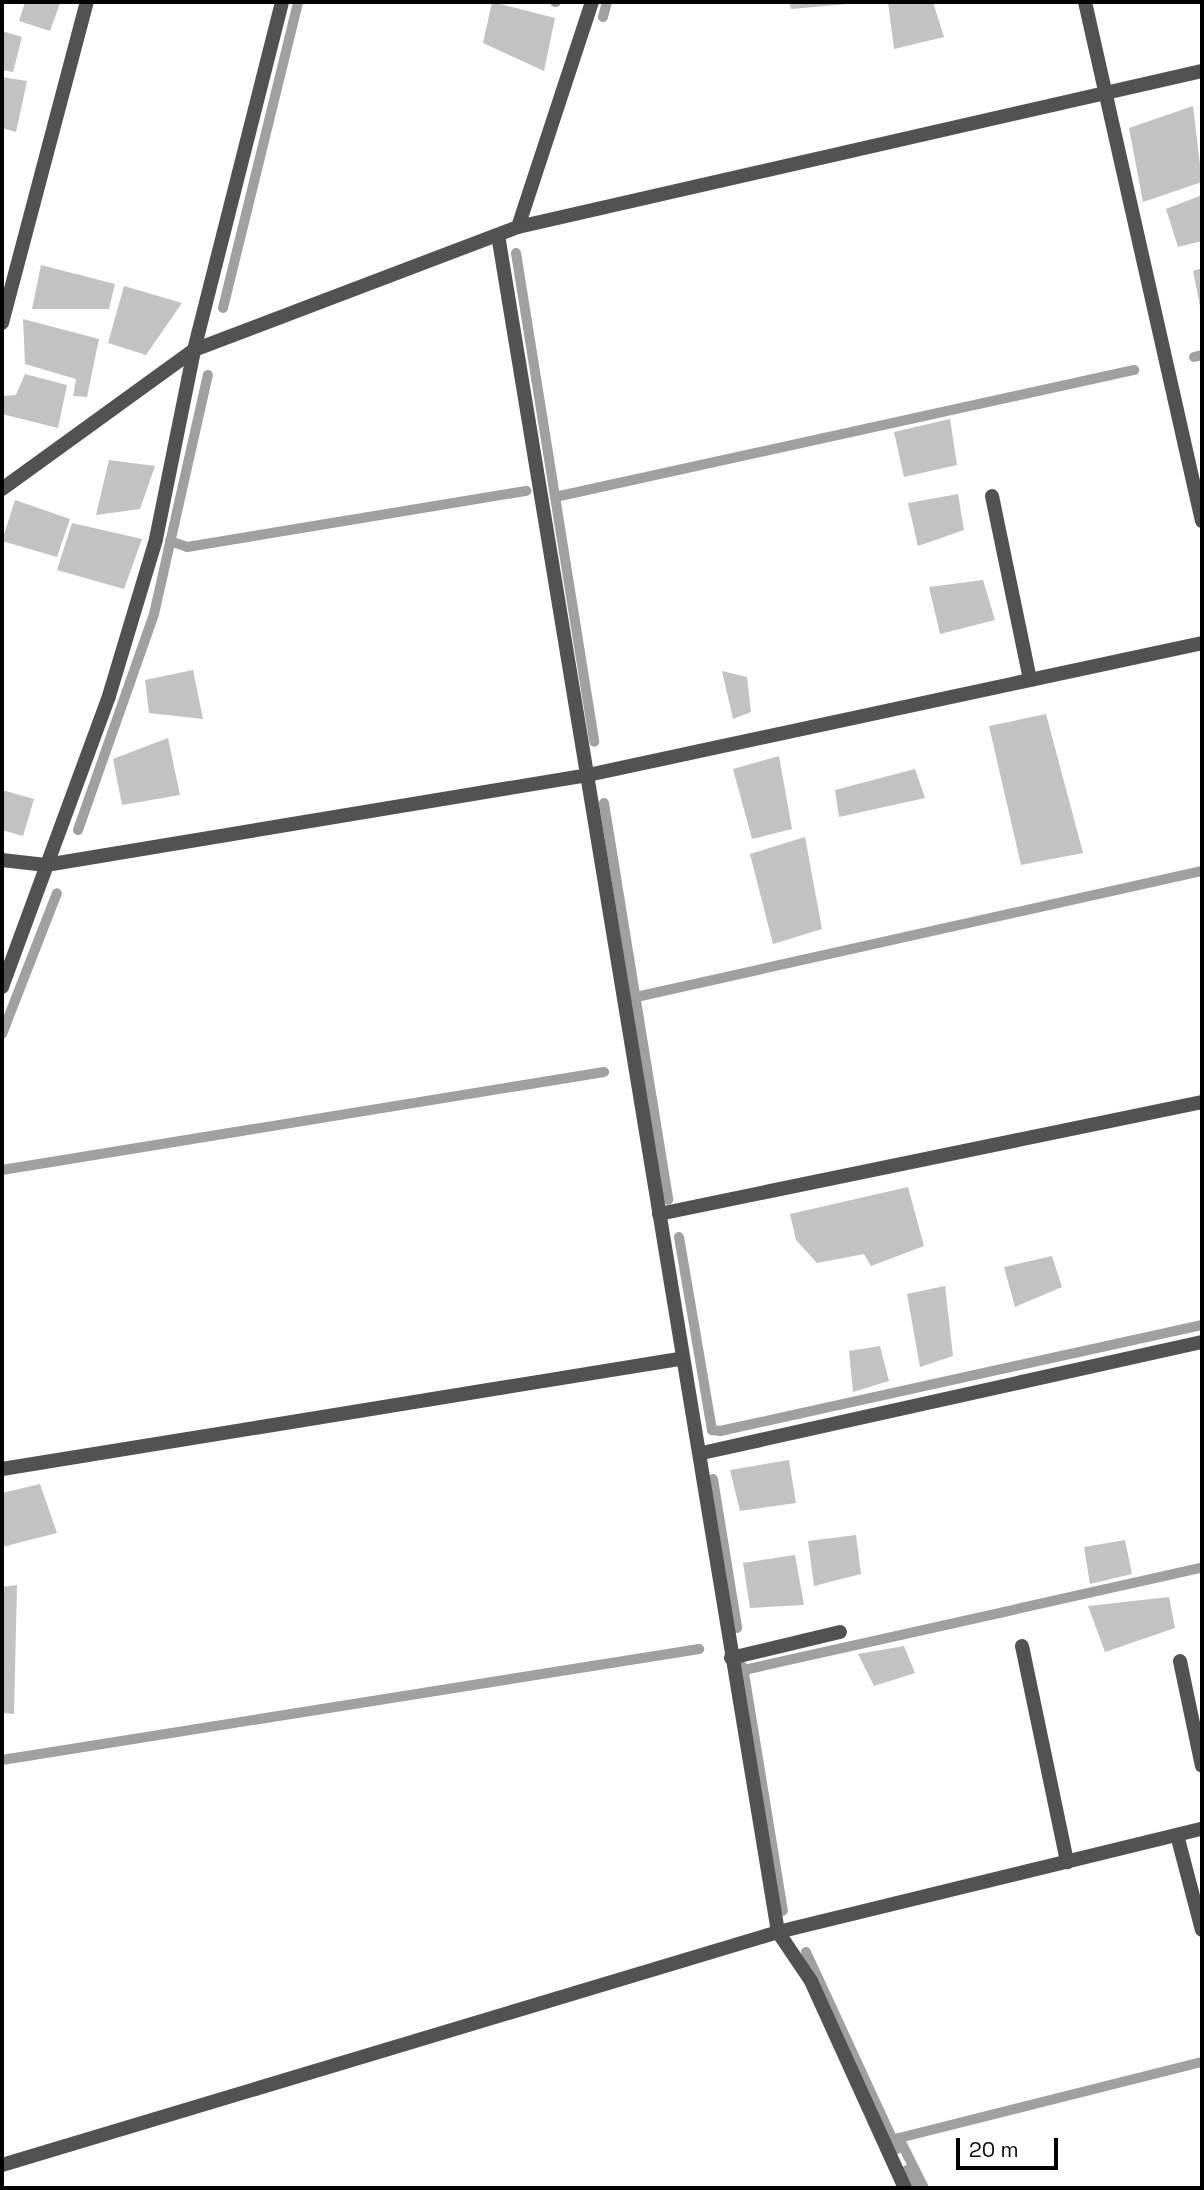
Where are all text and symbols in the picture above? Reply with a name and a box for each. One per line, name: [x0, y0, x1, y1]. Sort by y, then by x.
scale bar: [959, 2124, 1060, 2168]
text: 20 m: [969, 2136, 1019, 2163]

